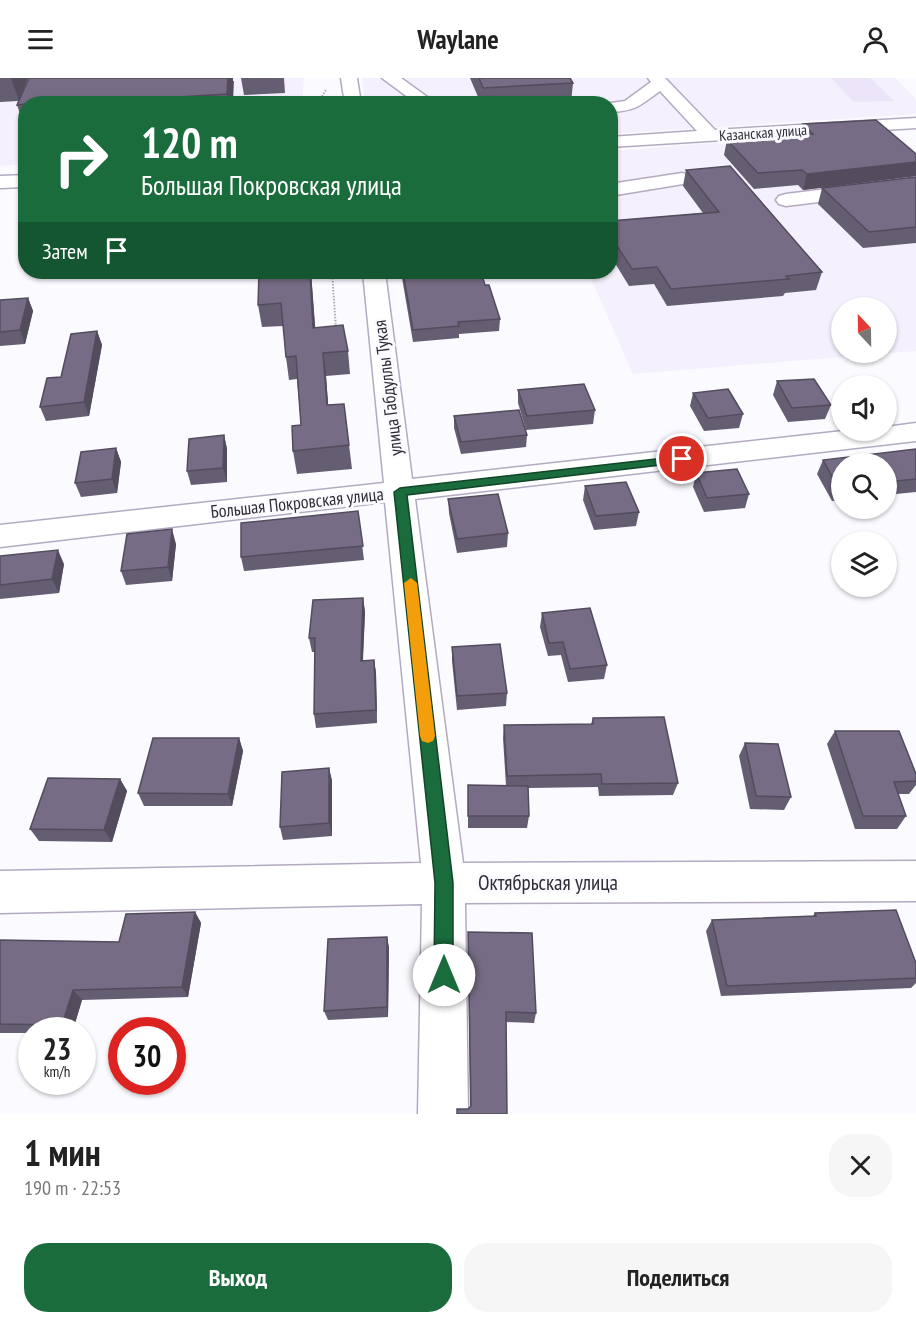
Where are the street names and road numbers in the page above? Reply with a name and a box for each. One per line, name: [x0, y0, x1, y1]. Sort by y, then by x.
street label: Казанская улица: [718, 120, 808, 145]
street label: улица Габдуллы Тукая: [368, 319, 407, 457]
street label: Большая Покровская улица: [209, 482, 385, 523]
street label: Октябрьская улица: [478, 869, 618, 896]

